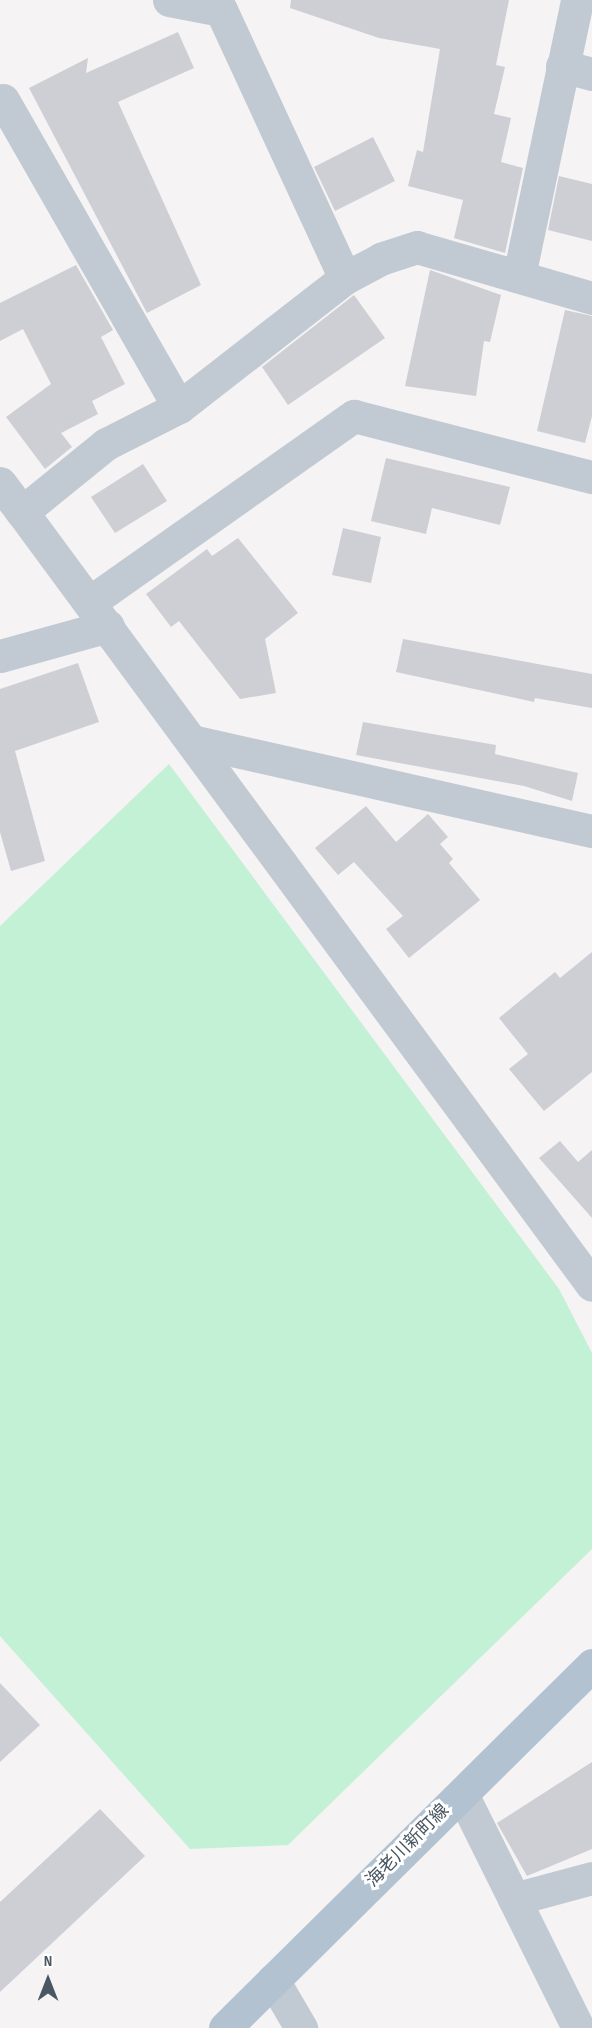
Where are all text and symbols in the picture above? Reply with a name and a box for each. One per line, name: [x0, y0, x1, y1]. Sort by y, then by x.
street label: 海老川新町線: [362, 1800, 454, 1892]
north arrow: [18, 1950, 78, 2010]
text: N: [44, 1952, 52, 1971]

